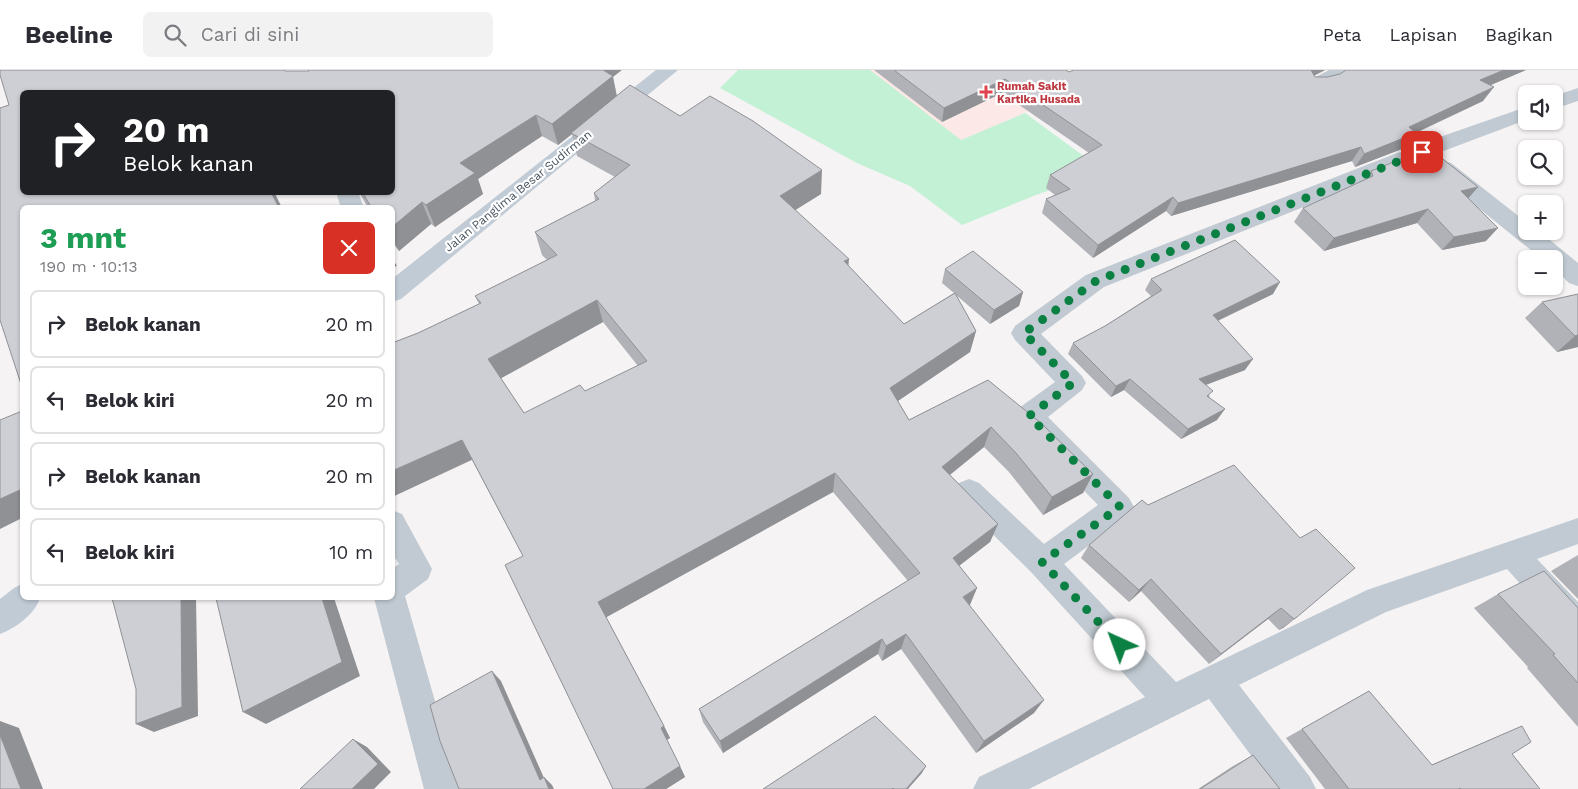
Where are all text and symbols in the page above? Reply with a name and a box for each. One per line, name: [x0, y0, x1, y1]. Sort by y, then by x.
search box: [143, 12, 493, 57]
text: Beeline: [25, 21, 113, 49]
icon: search: [161, 21, 189, 49]
text: Cari di sini: [201, 23, 299, 46]
text: Peta: [1323, 24, 1361, 45]
text: Lapisan: [1389, 24, 1457, 45]
text: Bagikan: [1485, 24, 1553, 45]
place label: Rumah Sakit Kartika Husada: [997, 80, 1081, 106]
marker: Rumah Sakit Kartika Husada: [979, 85, 993, 99]
map controls: [1518, 85, 1563, 295]
button: sound: [1518, 85, 1563, 130]
text: 20 m: [123, 109, 209, 151]
icon: right: [40, 110, 105, 175]
street label: Jalan Panglima Besar Sudirman: [442, 127, 594, 255]
pin: [1401, 131, 1443, 173]
icon: arrive: [1408, 138, 1436, 166]
button: search: [1518, 140, 1563, 185]
text: Belok kanan: [123, 151, 254, 176]
button: +: [1518, 195, 1563, 240]
text: 3 mnt: [40, 220, 126, 255]
button: close: [323, 222, 375, 274]
button: −: [1518, 250, 1563, 295]
text: 190 m · 10:13: [40, 257, 137, 276]
icon: right: [42, 310, 70, 338]
text: Belok kanan: [85, 313, 201, 336]
text: 20 m: [326, 313, 373, 336]
icon: left: [42, 386, 70, 414]
text: Belok kiri: [85, 389, 175, 412]
text: 20 m: [326, 389, 373, 412]
icon: right: [42, 462, 70, 490]
text: Belok kanan: [85, 465, 201, 488]
text: 20 m: [326, 465, 373, 488]
icon: left: [42, 538, 70, 566]
text: Belok kiri: [85, 541, 175, 564]
text: 10 m: [329, 541, 373, 564]
position arrow: [1093, 618, 1145, 670]

